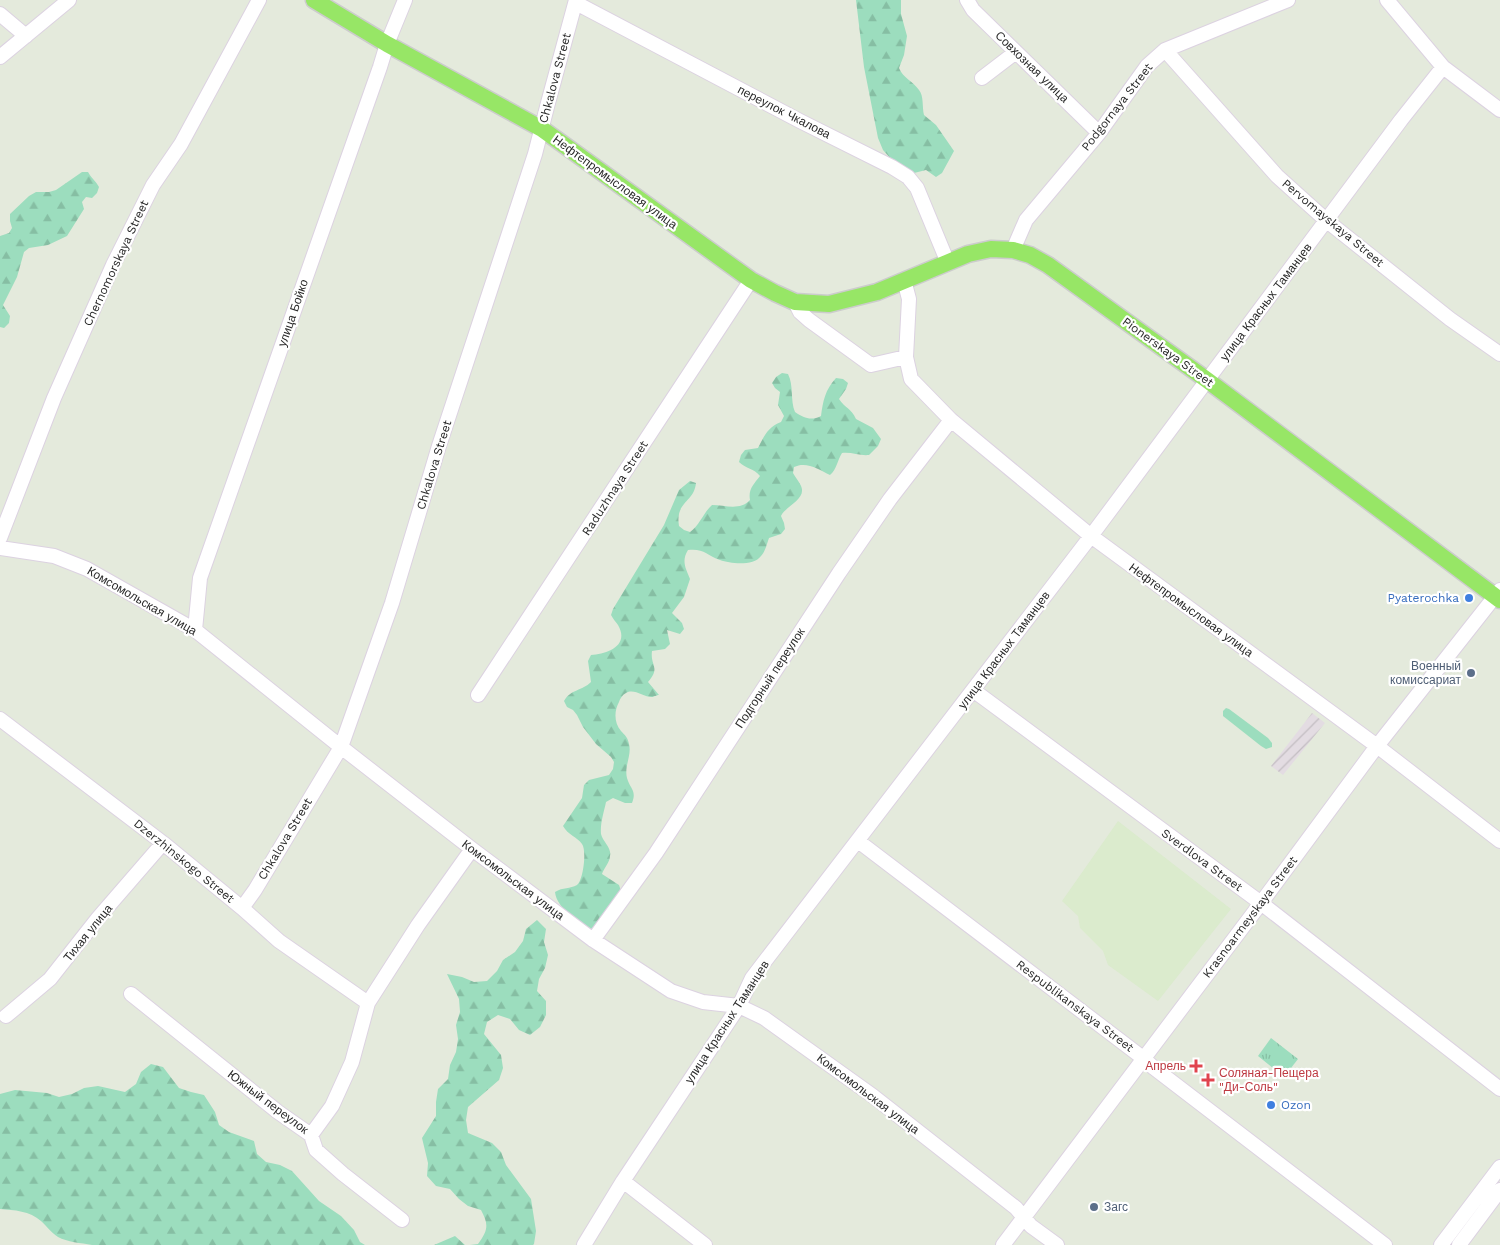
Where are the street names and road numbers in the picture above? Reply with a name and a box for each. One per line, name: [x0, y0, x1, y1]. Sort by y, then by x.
street label: Совхозная улица: [992, 28, 1072, 106]
street label: Chkalova Street: [536, 31, 574, 125]
street label: Podgornaya Street: [1079, 61, 1155, 153]
street label: переулок Чкалова: [735, 83, 833, 142]
street label: Нефтепромысловая улица: [550, 132, 680, 232]
street label: Pervomayskaya Street: [1279, 176, 1387, 270]
street label: Chernomorskaya Street: [81, 198, 151, 328]
street label: улица Красных Таманцев: [1217, 240, 1315, 364]
street label: улица Бойко: [275, 277, 311, 349]
street label: Pionerskaya Street: [1120, 314, 1216, 390]
street label: Chkalova Street: [414, 419, 454, 511]
street label: Raduzhnaya Street: [579, 438, 651, 538]
street label: Нефтепромысловая улица: [1126, 560, 1256, 660]
street label: Комсомольская улица: [85, 564, 200, 638]
street label: улица Красных Таманцев: [955, 588, 1053, 712]
street label: Подгорный переулок: [732, 625, 808, 731]
street label: Chkalova Street: [255, 796, 315, 882]
street label: Dzerzhinskogo Street: [131, 816, 237, 906]
street label: Sverdlova Street: [1159, 826, 1245, 894]
street label: Комсомольская улица: [459, 837, 567, 923]
street label: Krasnoarmeyskaya Street: [1200, 854, 1300, 980]
street label: Тихая улица: [61, 901, 116, 964]
street label: Respublikanskaya Street: [1013, 957, 1137, 1055]
street label: улица Красных Таманцев: [682, 958, 772, 1086]
street label: Комсомольская улица: [814, 1051, 922, 1137]
street label: Южный переулок: [225, 1067, 312, 1137]

